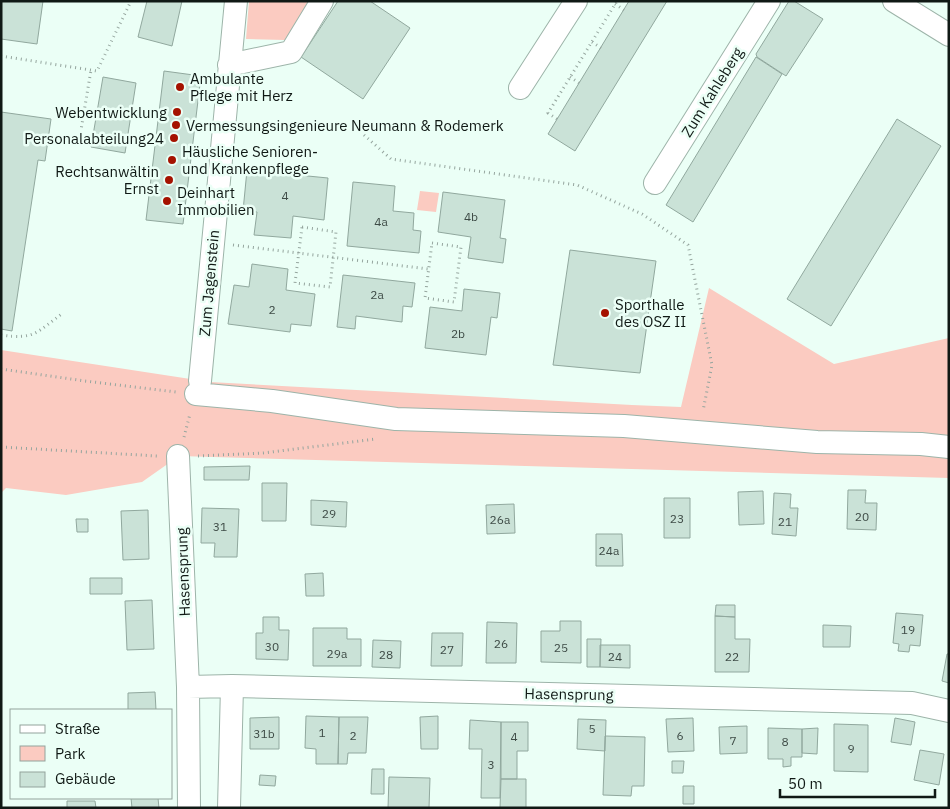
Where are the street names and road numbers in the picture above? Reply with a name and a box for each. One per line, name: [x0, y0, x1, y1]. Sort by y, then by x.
street label: Zum Kahleberg: [677, 44, 747, 140]
street label: Zum Jagenstein: [195, 229, 223, 337]
street label: Hasensprung: [172, 527, 194, 617]
street label: Hasensprung: [524, 684, 614, 704]

